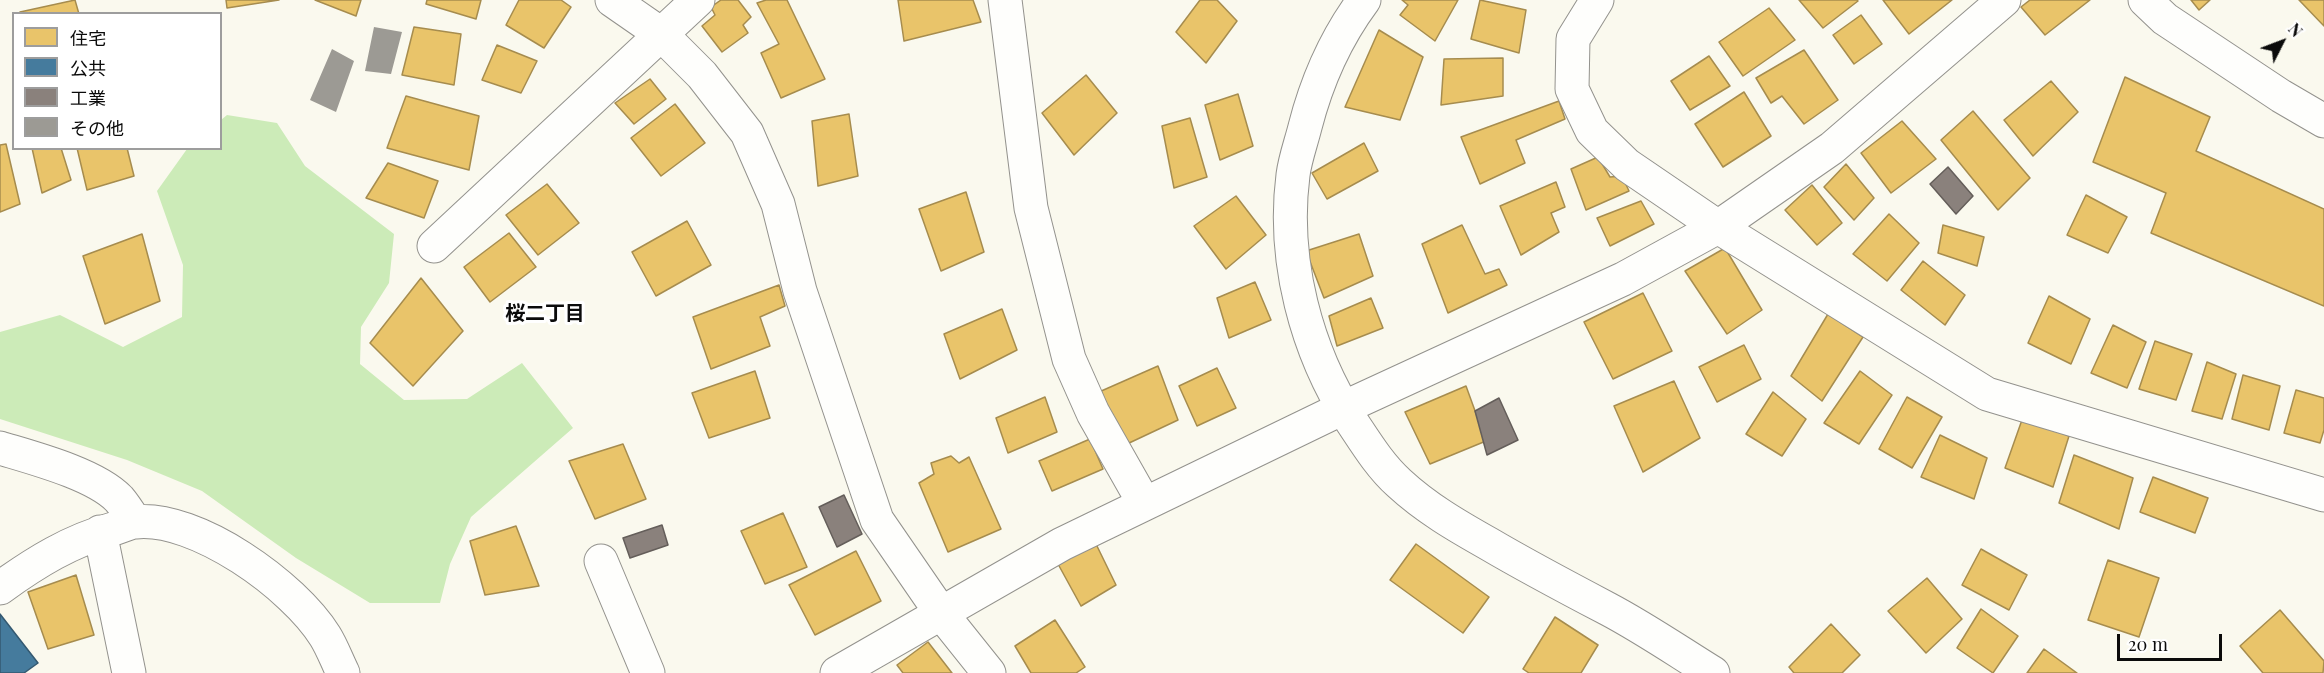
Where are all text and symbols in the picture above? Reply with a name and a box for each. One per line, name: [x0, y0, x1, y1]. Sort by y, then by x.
legend: [12, 12, 222, 150]
north arrow: [2252, 12, 2312, 72]
text: N: [2284, 18, 2307, 41]
text: 住宅: [70, 26, 106, 50]
text: 公共: [70, 56, 106, 80]
text: 工業: [70, 86, 106, 110]
text: その他: [70, 116, 124, 140]
district label: 桜二丁目: [505, 302, 585, 326]
scale bar: [2120, 622, 2225, 660]
text: 20 m: [2128, 632, 2168, 656]

